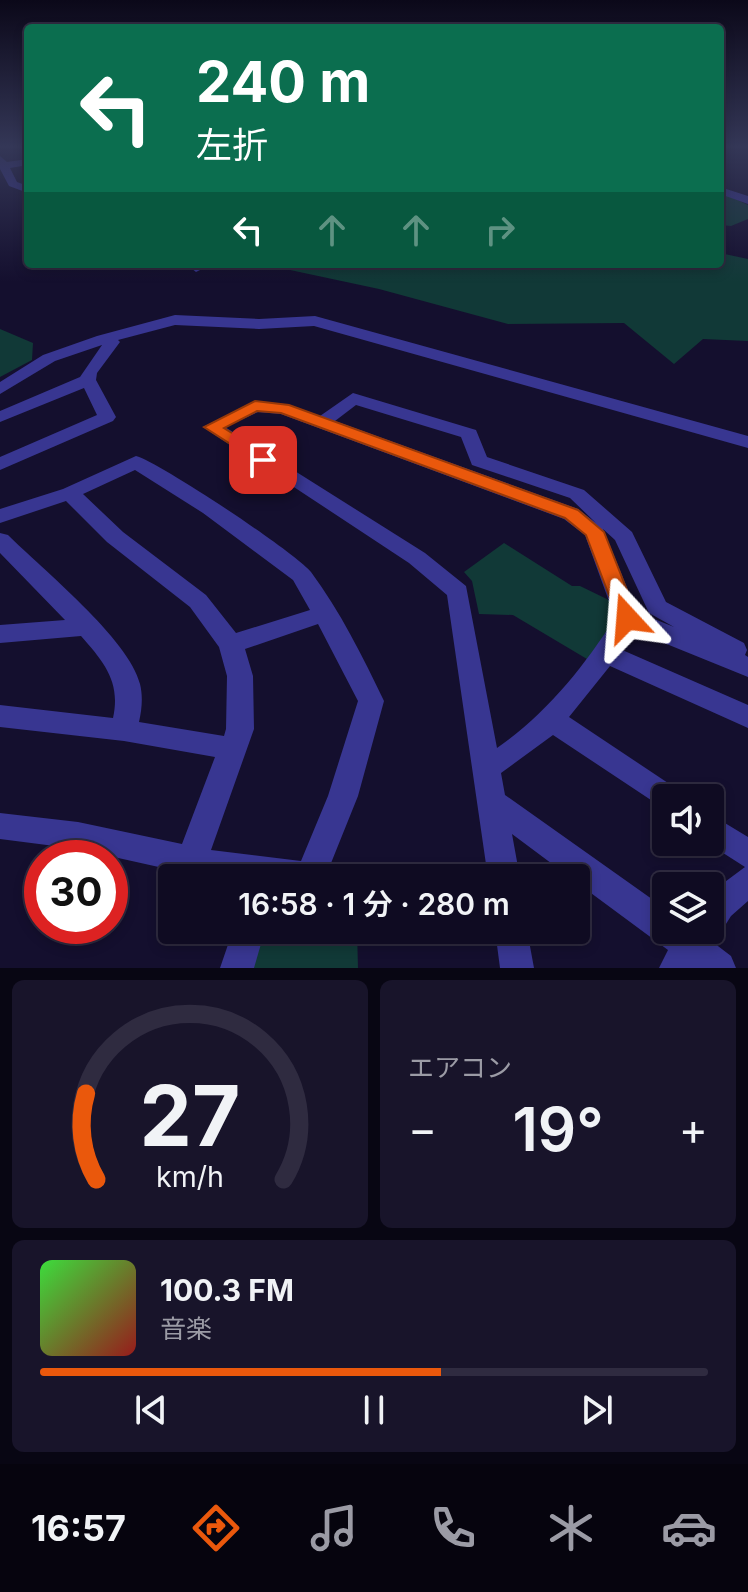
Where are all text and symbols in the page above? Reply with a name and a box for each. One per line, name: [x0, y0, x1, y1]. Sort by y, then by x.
text: 240 m: [196, 48, 370, 116]
icon: left: [64, 56, 168, 160]
text: 左折: [196, 123, 268, 167]
icon: left: [226, 208, 270, 252]
icon: ahead: [310, 208, 354, 252]
icon: ahead: [394, 208, 438, 252]
icon: right: [478, 208, 522, 252]
pin: [229, 426, 297, 494]
icon: arrive: [241, 438, 285, 482]
position arrow: [585, 576, 669, 660]
map controls: [652, 784, 724, 944]
button: sound: [652, 784, 724, 856]
speed limit sign: 30: [24, 840, 128, 944]
button: layers: [652, 872, 724, 944]
text: 16:58 · 1 分 · 280 m: [238, 886, 510, 922]
text: エアコン: [408, 1052, 512, 1083]
text: 27: [140, 1065, 240, 1166]
text: 19°: [512, 1093, 604, 1165]
text: −: [408, 1102, 437, 1156]
text: +: [679, 1102, 708, 1156]
text: km/h: [156, 1159, 224, 1194]
text: 100.3 FM: [160, 1272, 294, 1308]
text: 音楽: [160, 1313, 212, 1344]
icon: previous: [129, 1388, 173, 1432]
icon: pause: [352, 1388, 396, 1432]
icon: next: [575, 1388, 619, 1432]
icon: directions: [188, 1500, 244, 1556]
icon: music: [306, 1500, 362, 1556]
icon: phone: [425, 1500, 481, 1556]
icon: climate: [543, 1500, 599, 1556]
icon: car: [661, 1500, 717, 1556]
text: 16:57: [31, 1506, 126, 1550]

